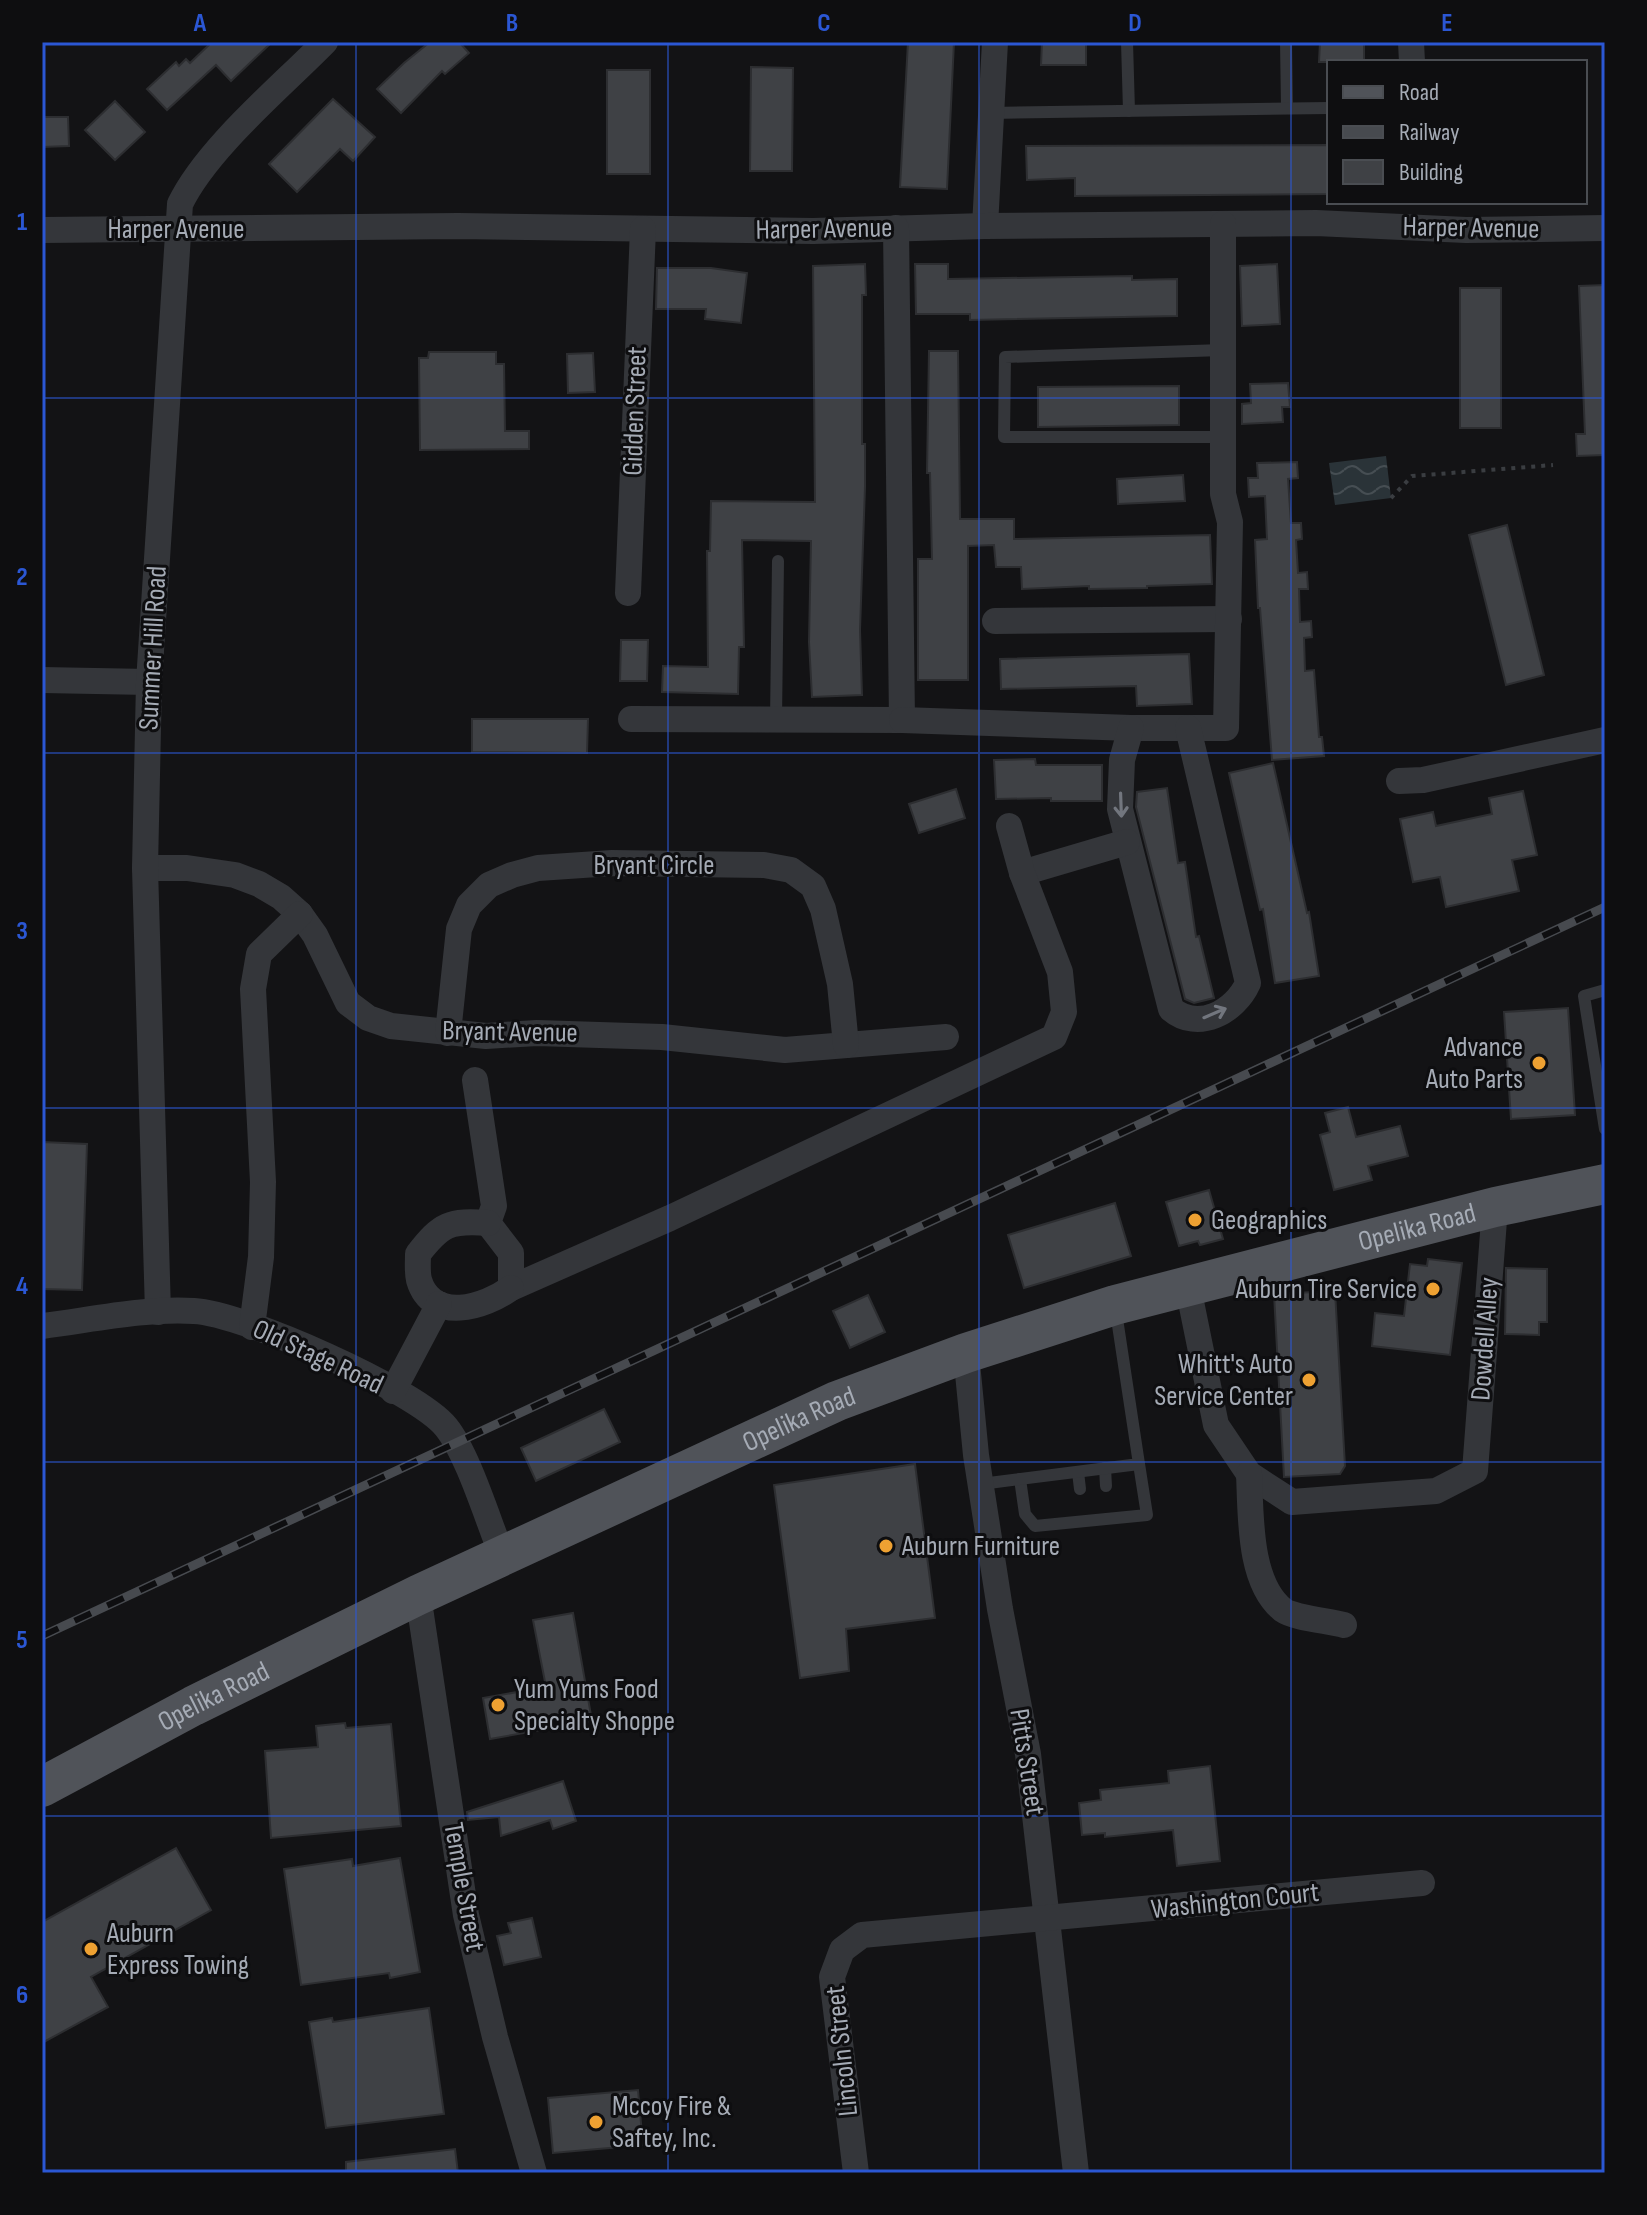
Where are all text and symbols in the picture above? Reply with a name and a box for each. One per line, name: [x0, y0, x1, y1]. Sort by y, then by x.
text: A: [193, 8, 207, 39]
text: B: [506, 8, 518, 39]
text: C: [817, 8, 831, 39]
text: D: [1128, 8, 1142, 39]
text: E: [1441, 8, 1453, 39]
legend: [1327, 60, 1587, 204]
text: Road: [1399, 78, 1439, 107]
text: Railway: [1399, 118, 1459, 147]
text: Building: [1399, 158, 1463, 187]
text: 1: [17, 207, 27, 238]
street label: Harper Avenue: [1402, 210, 1540, 246]
street label: Harper Avenue: [755, 211, 893, 247]
street label: Harper Avenue: [108, 213, 244, 246]
street label: Gidden Street: [616, 346, 654, 476]
text: 2: [16, 562, 28, 593]
street label: Summer Hill Road: [132, 565, 174, 731]
one-way arrow: [1114, 791, 1129, 817]
street label: Bryant Circle: [593, 849, 715, 882]
text: 3: [16, 916, 28, 947]
one-way arrow: [1202, 1005, 1227, 1020]
street label: Bryant Avenue: [442, 1014, 578, 1050]
place label: Advance Auto Parts: [1425, 1031, 1523, 1096]
marker: Advance Auto Parts: [1530, 1054, 1548, 1072]
street label: Opelika Road: [1355, 1196, 1479, 1258]
place label: Geographics: [1211, 1204, 1327, 1237]
marker: Geographics: [1186, 1211, 1204, 1229]
text: 4: [16, 1271, 28, 1302]
place label: Auburn Tire Service: [1235, 1273, 1417, 1306]
street label: Dowdell Alley: [1464, 1276, 1506, 1402]
marker: Auburn Tire Service: [1424, 1280, 1442, 1298]
street label: Old Stage Road: [248, 1313, 388, 1401]
place label: Whitt's Auto Service Center: [1154, 1348, 1293, 1413]
marker: Whitt's Auto Service Center: [1300, 1371, 1318, 1389]
street label: Opelika Road: [737, 1379, 860, 1459]
place label: Auburn Furniture: [901, 1530, 1060, 1563]
marker: Auburn Furniture: [877, 1537, 895, 1555]
text: 5: [16, 1625, 28, 1656]
street label: Opelika Road: [152, 1655, 275, 1738]
place label: Yum Yums Food Specialty Shoppe: [514, 1673, 675, 1738]
marker: Yum Yums Food Specialty Shoppe: [489, 1696, 507, 1714]
street label: Pitts Street: [1002, 1706, 1052, 1818]
street label: Temple Street: [436, 1820, 492, 1954]
street label: Washington Court: [1149, 1876, 1321, 1926]
place label: Auburn Express Towing: [106, 1917, 249, 1982]
marker: Auburn Express Towing: [82, 1940, 100, 1958]
text: 6: [16, 1980, 28, 2011]
street label: Lincoln Street: [819, 1984, 865, 2118]
place label: Mccoy Fire & Saftey, Inc.: [612, 2090, 731, 2155]
marker: Mccoy Fire & Saftey, Inc.: [587, 2113, 605, 2131]

